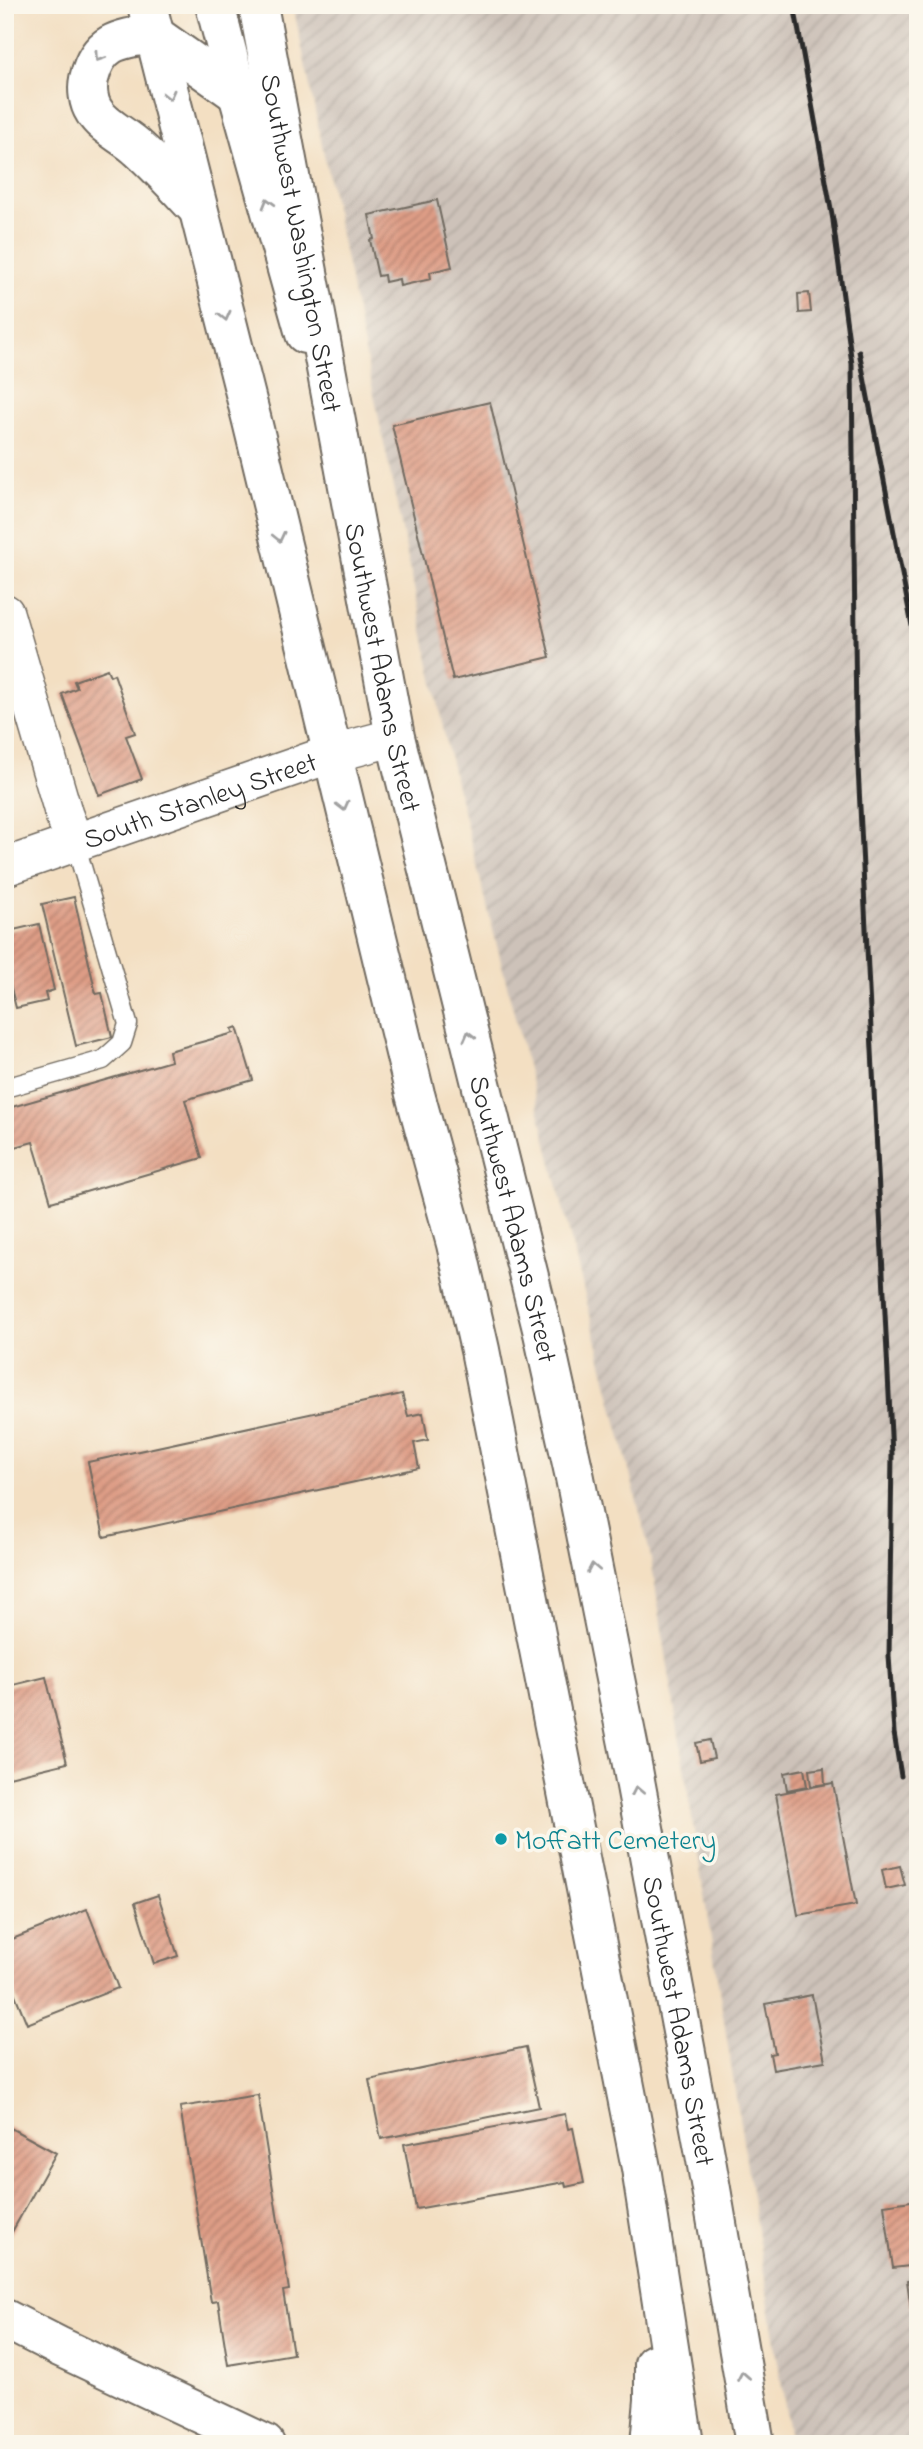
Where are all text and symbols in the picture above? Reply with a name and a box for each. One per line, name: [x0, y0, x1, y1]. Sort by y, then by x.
one-way arrow: [95, 49, 107, 62]
street label: Southwest Washington Street: [247, 71, 351, 416]
one-way arrow: [161, 89, 175, 101]
one-way arrow: [262, 197, 276, 209]
one-way arrow: [217, 310, 231, 322]
street label: Southwest Adams Street: [331, 520, 430, 817]
one-way arrow: [271, 531, 285, 543]
street label: South Stanley Street: [78, 743, 323, 862]
one-way arrow: [335, 800, 349, 812]
one-way arrow: [463, 1030, 477, 1042]
street label: Southwest Adams Street: [456, 1072, 566, 1367]
one-way arrow: [586, 1562, 601, 1574]
one-way arrow: [630, 1785, 645, 1797]
place label: Moffatt Cemetery: [515, 1822, 716, 1863]
marker: Moffatt Cemetery: [493, 1831, 509, 1847]
street label: Southwest Adams Street: [629, 1873, 724, 2170]
one-way arrow: [736, 2371, 751, 2382]

